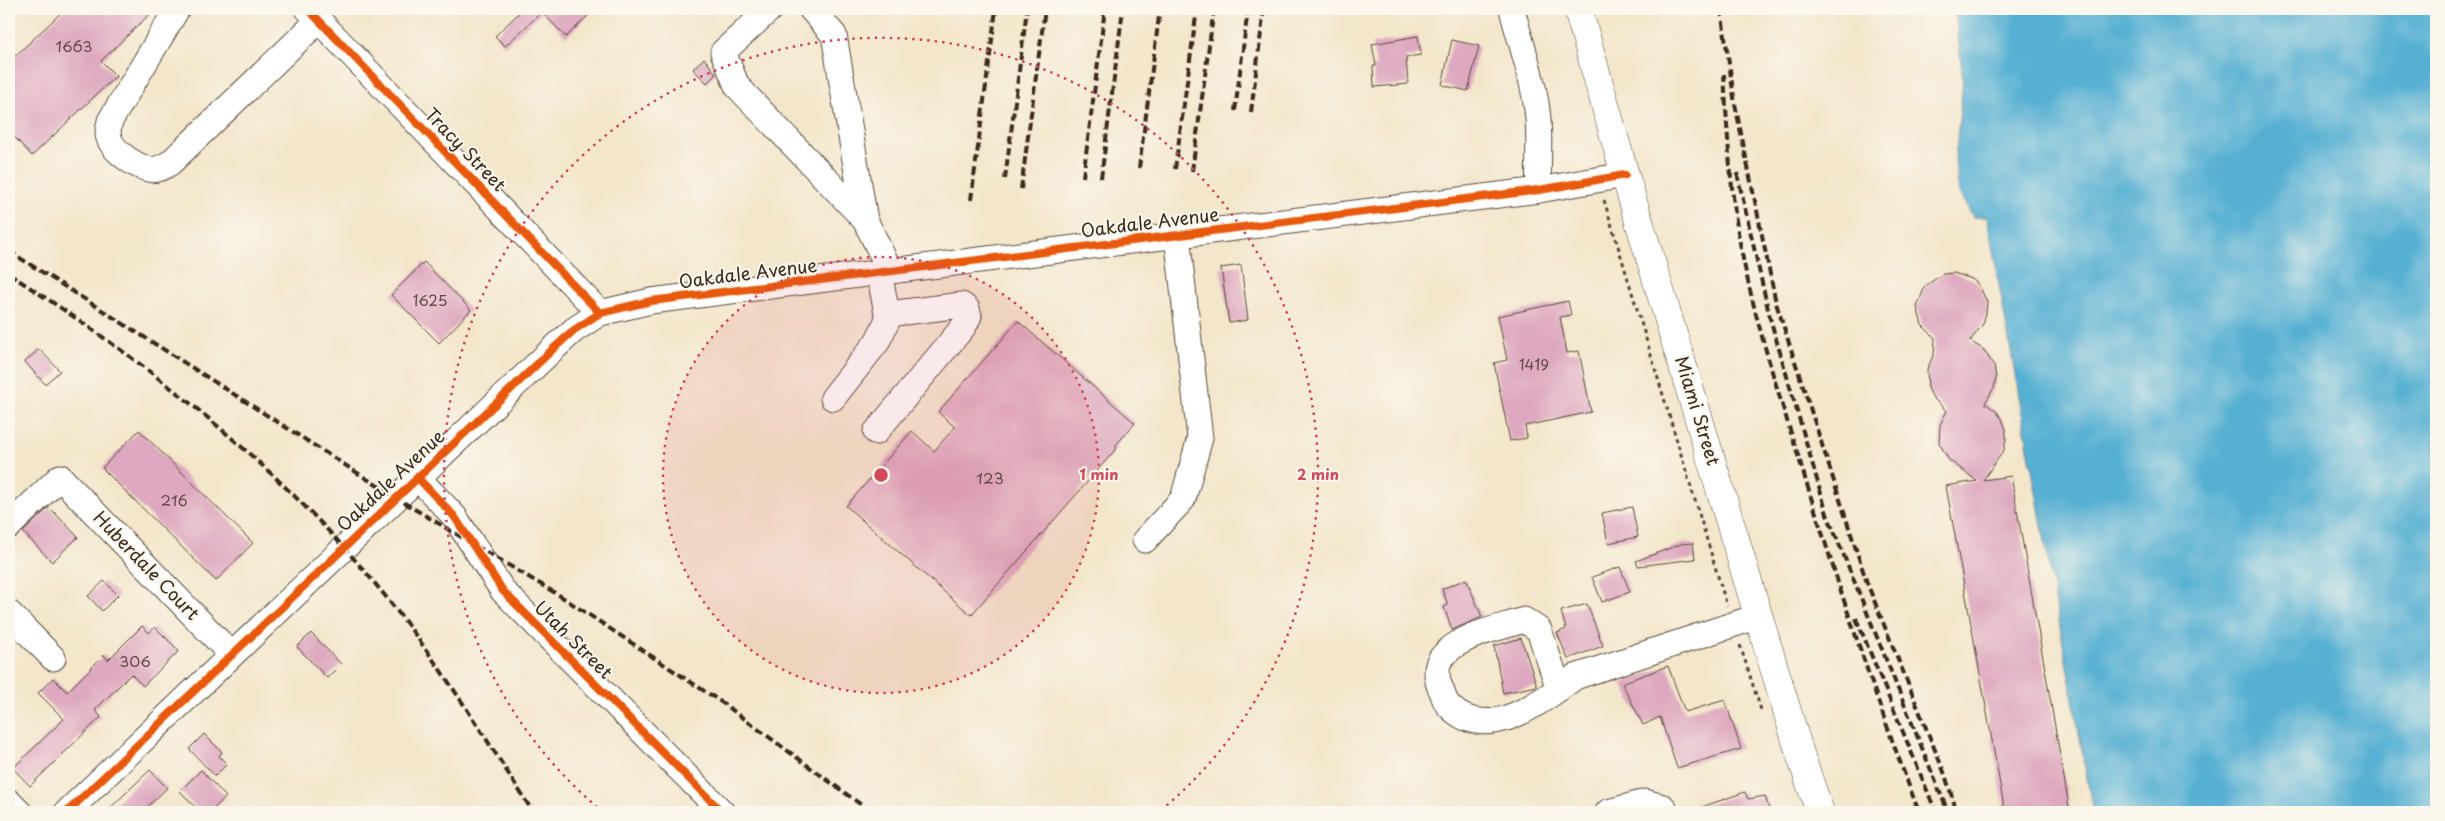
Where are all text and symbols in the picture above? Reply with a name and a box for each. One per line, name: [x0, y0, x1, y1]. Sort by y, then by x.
house number: 1663: [56, 34, 92, 57]
street label: Tracy Street: [419, 101, 513, 197]
street label: Oakdale Avenue: [1079, 200, 1221, 243]
street label: Oakdale Avenue: [677, 251, 819, 294]
house number: 1625: [413, 288, 447, 311]
house number: 1419: [1519, 352, 1549, 375]
street label: Miami Street: [1669, 352, 1728, 469]
street label: Oakdale Avenue: [330, 422, 450, 537]
text: 1 min: [1080, 462, 1118, 485]
text: 2 min: [1297, 462, 1339, 485]
centre of rings: [872, 466, 890, 484]
house number: 123: [976, 466, 1004, 489]
house number: 216: [160, 488, 188, 511]
street label: Huberdale Court: [88, 504, 206, 626]
street label: Utah Street: [529, 594, 619, 684]
house number: 306: [119, 649, 151, 672]

